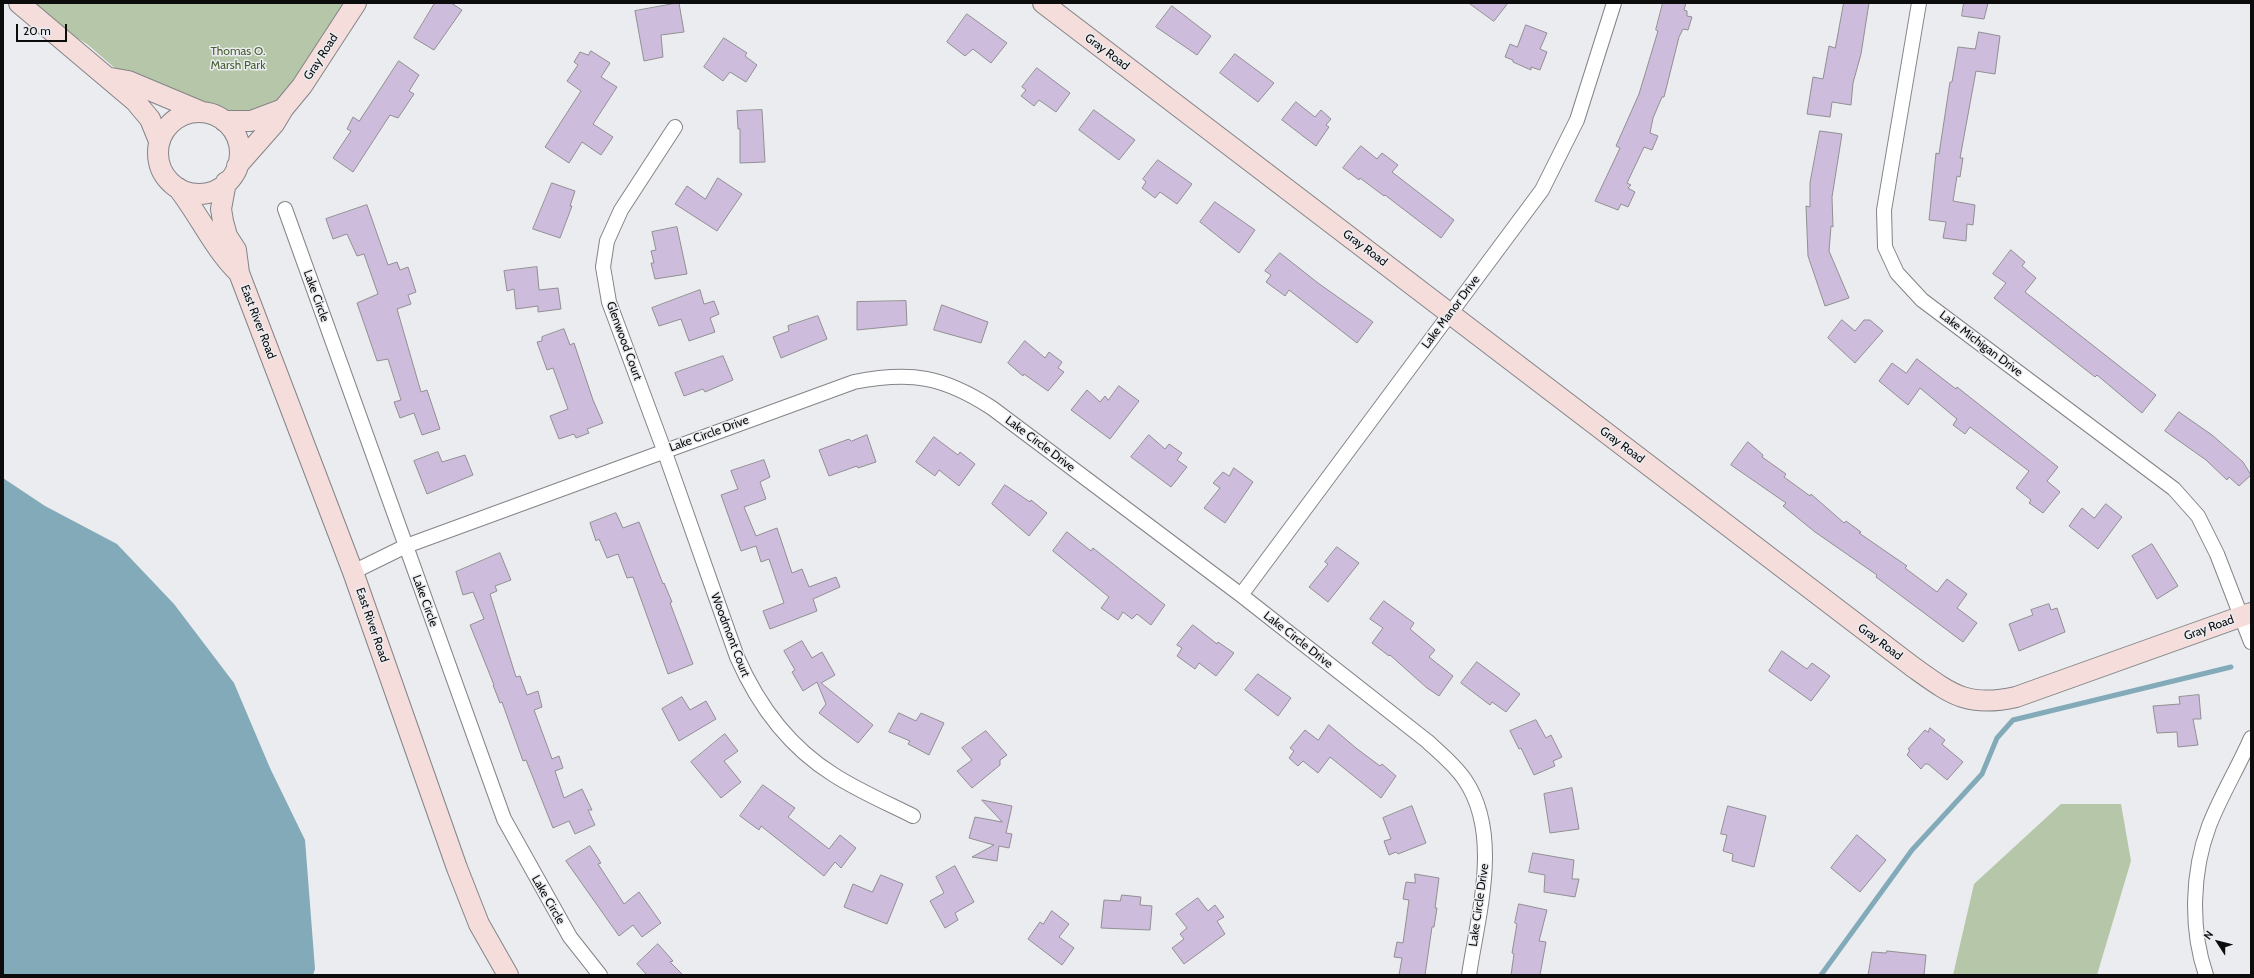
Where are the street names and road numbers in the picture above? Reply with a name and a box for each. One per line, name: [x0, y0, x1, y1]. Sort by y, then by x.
street label: Gray Road: [301, 31, 341, 83]
street label: Gray Road: [1082, 31, 1132, 73]
street label: Gray Road: [1340, 227, 1390, 269]
street label: Lake Circle: [300, 268, 332, 324]
street label: Lake Manor Drive: [1419, 273, 1483, 351]
street label: East River Road: [237, 283, 279, 361]
street label: Glenwood Court: [603, 300, 645, 382]
street label: Lake Michigan Drive: [1937, 308, 2025, 380]
street label: Lake Circle Drive: [667, 413, 751, 455]
street label: Lake Circle Drive: [1002, 413, 1078, 475]
street label: Gray Road: [1597, 424, 1647, 466]
street label: Lake Circle: [409, 573, 441, 629]
street label: East River Road: [352, 586, 392, 664]
street label: Woodmont Court: [707, 591, 753, 679]
street label: Lake Circle Drive: [1261, 609, 1335, 671]
street label: Gray Road: [2182, 612, 2236, 644]
street label: Gray Road: [1855, 621, 1905, 663]
street label: Lake Circle Drive: [1466, 863, 1492, 947]
street label: Lake Circle: [528, 873, 568, 927]

